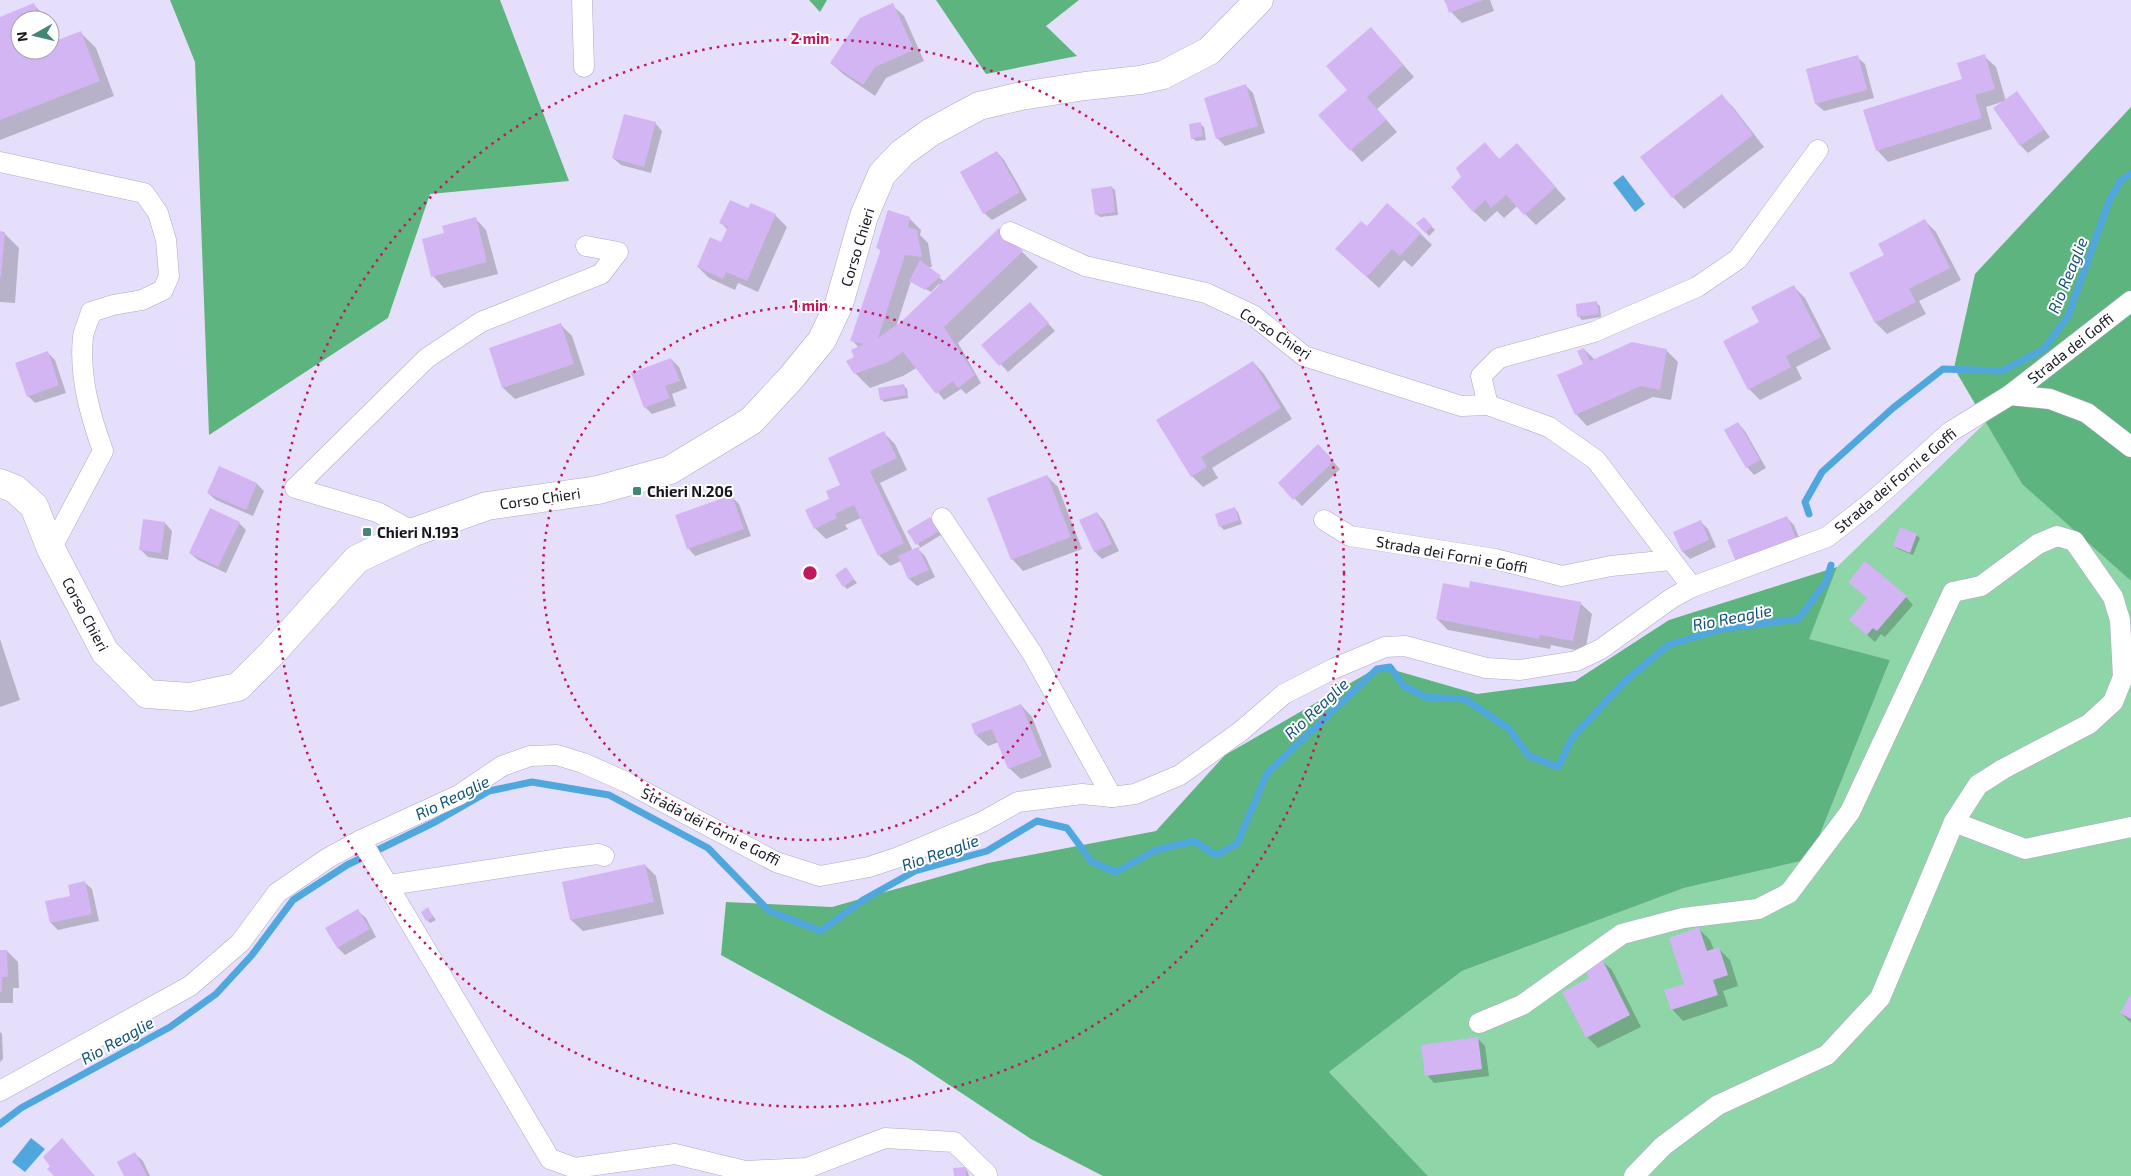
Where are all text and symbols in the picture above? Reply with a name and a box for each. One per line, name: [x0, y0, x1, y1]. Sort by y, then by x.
north arrow: [10, 10, 60, 60]
text: 2 min: [791, 29, 829, 47]
text: N: [13, 31, 31, 43]
street label: Corso Chieri: [836, 205, 878, 289]
water label: Rio Reaglie: [2043, 234, 2091, 316]
text: 1 min: [792, 296, 828, 314]
street label: Corso Chieri: [1237, 303, 1315, 363]
street label: Strada dei Goffi: [2023, 309, 2117, 387]
street label: Strada dei Forni e Goffi: [1830, 424, 1960, 536]
place label: Chieri N.206: [647, 482, 733, 500]
street label: Corso Chieri: [498, 483, 582, 513]
marker: Chieri N.206: [631, 485, 643, 497]
place label: Chieri N.193: [377, 523, 459, 541]
marker: Chieri N.193: [361, 526, 373, 538]
street label: Strada dei Forni e Goffi: [1375, 532, 1529, 576]
centre of rings: [801, 564, 819, 582]
street label: Corso Chieri: [59, 574, 113, 654]
water label: Rio Reaglie: [1691, 600, 1774, 634]
water label: Rio Reaglie: [1280, 673, 1352, 742]
water label: Rio Reaglie: [412, 771, 493, 823]
street label: Strada dei Forni e Goffi: [638, 783, 784, 869]
water label: Rio Reaglie: [899, 830, 981, 874]
water label: Rio Reaglie: [77, 1012, 157, 1068]

